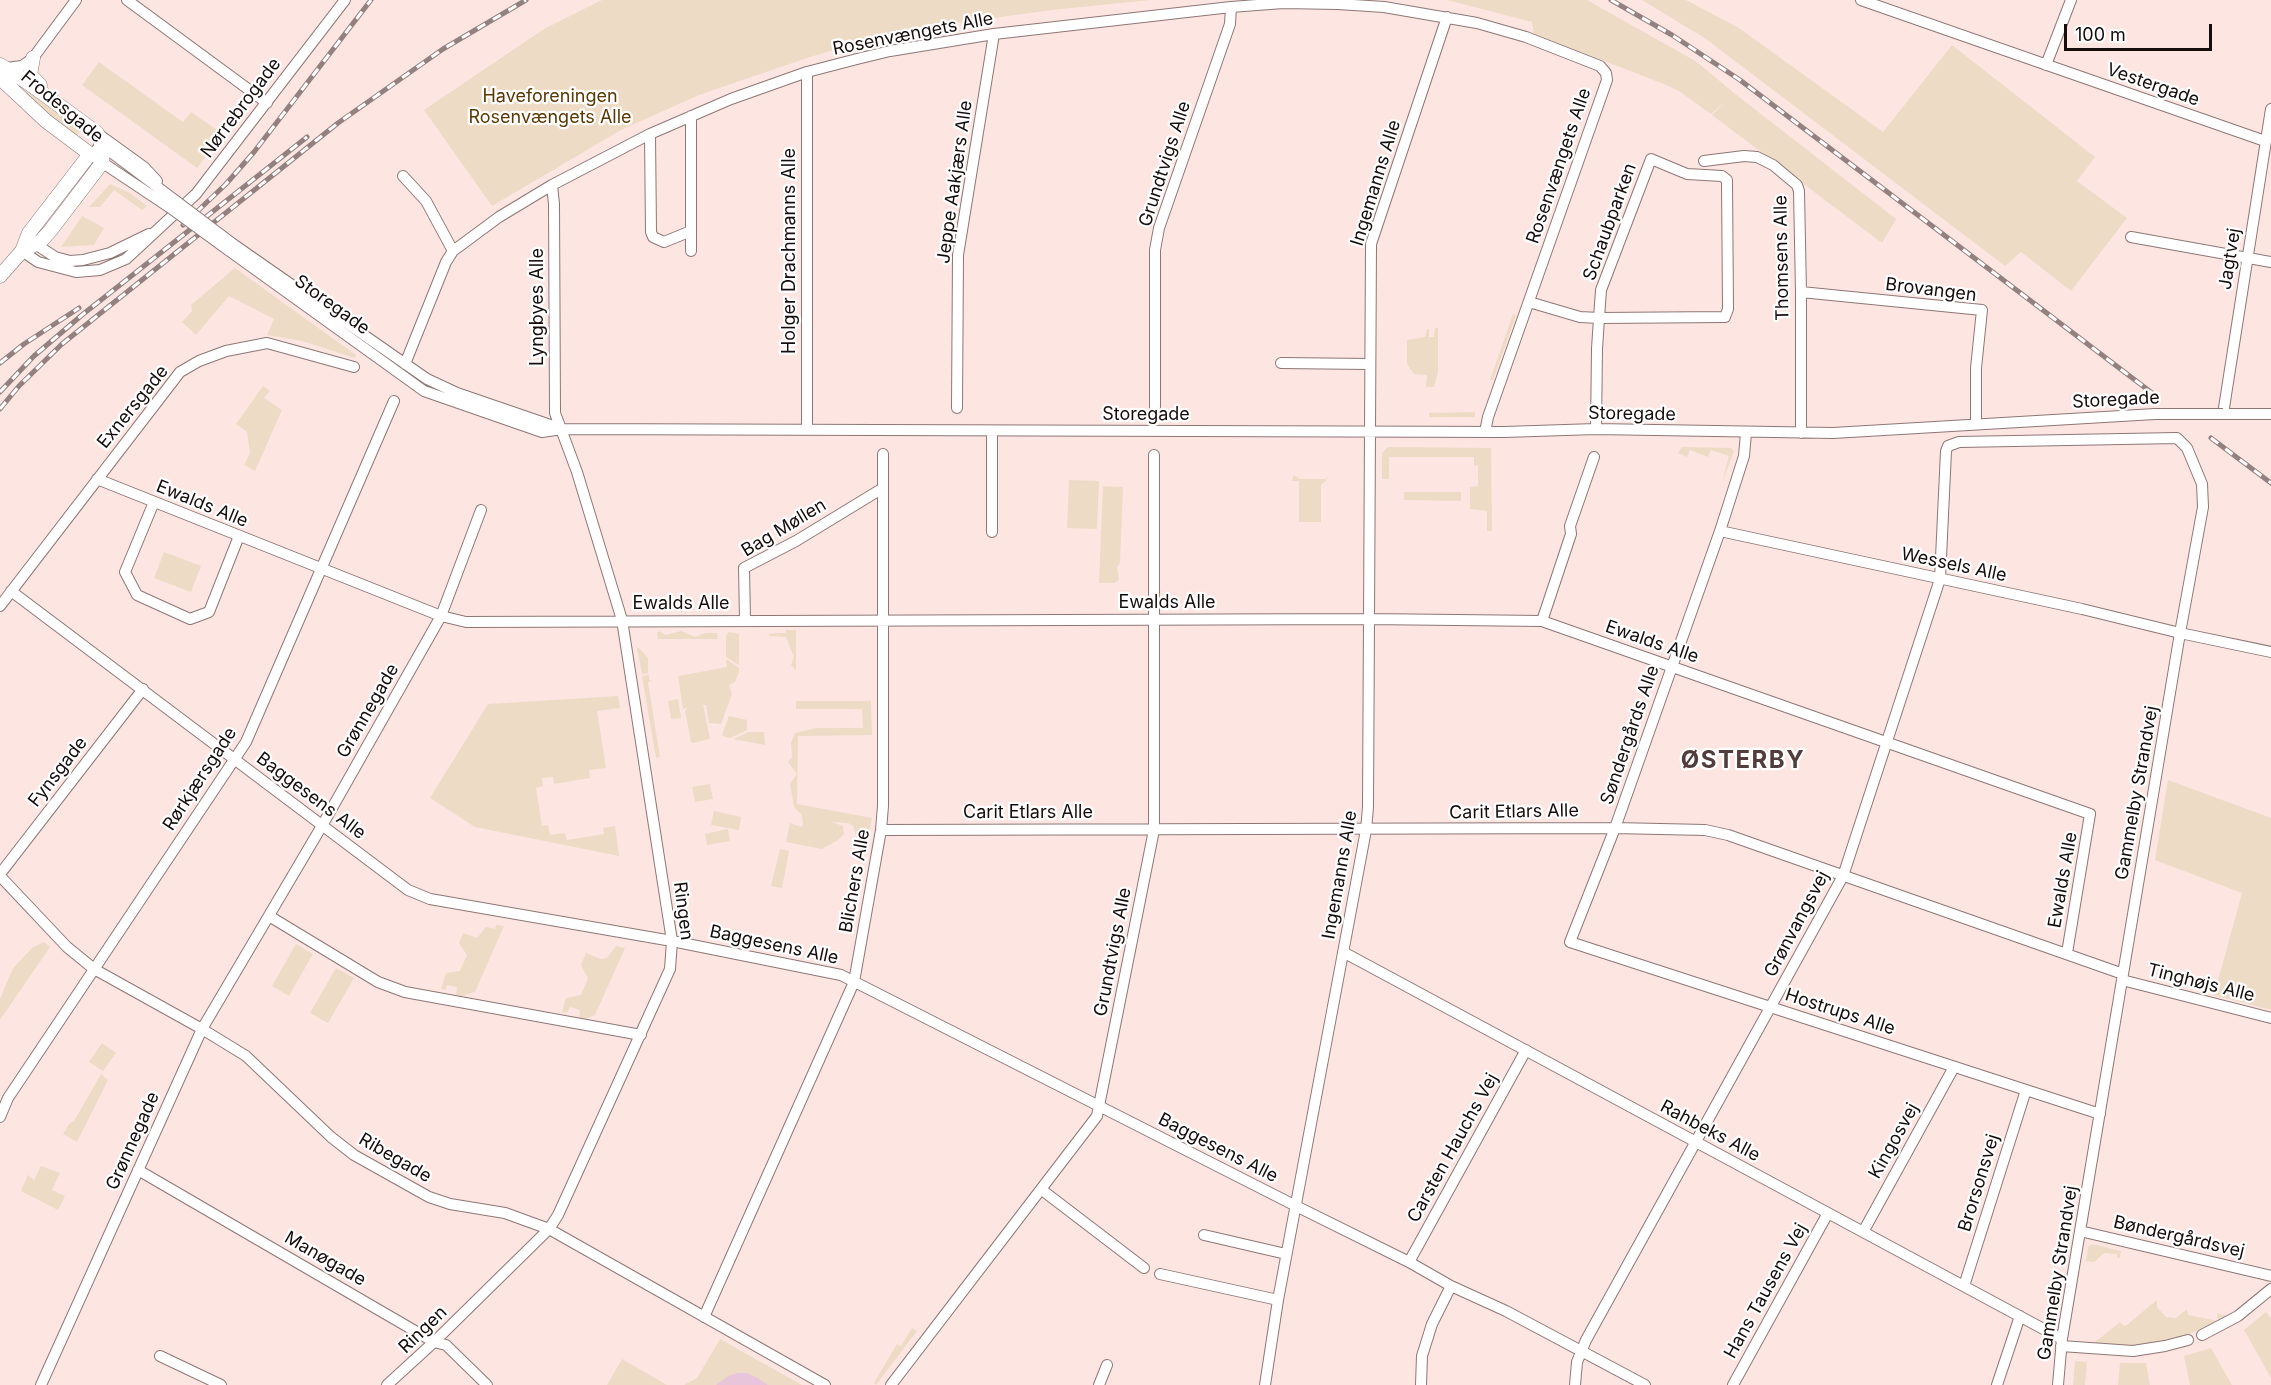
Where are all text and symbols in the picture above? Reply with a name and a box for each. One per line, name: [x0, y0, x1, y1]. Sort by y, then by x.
street label: Rosenvængets Alle: [831, 8, 995, 60]
scale bar: [2067, 12, 2216, 50]
text: 100 m: [2075, 24, 2126, 45]
street label: Nørrebrogade: [196, 54, 286, 162]
street label: Vestergade: [2104, 59, 2202, 111]
street label: Frodesgade: [16, 66, 108, 148]
street label: Rosenvængets Alle: [1522, 85, 1596, 247]
park label: Haveforeningen Rosenvængets Alle: [468, 86, 632, 128]
street label: Jeppe Aakjærs Alle: [933, 99, 977, 265]
street label: Grundtvigs Alle: [1135, 99, 1195, 229]
street label: Ingemanns Alle: [1347, 118, 1405, 248]
street label: Holger Drachmanns Alle: [779, 148, 801, 354]
street label: Schaubparken: [1579, 160, 1641, 284]
street label: Thomsens Alle: [1770, 195, 1794, 321]
street label: Jagtvej: [2214, 227, 2246, 291]
street label: Lyngbyes Alle: [527, 248, 549, 366]
street label: Storegade: [290, 270, 374, 340]
street label: Brovangen: [1884, 274, 1978, 306]
street label: Exnersgade: [93, 361, 173, 453]
street label: Storegade: [2072, 387, 2160, 413]
street label: Storegade: [1588, 402, 1676, 426]
street label: Storegade: [1102, 404, 1190, 426]
street label: Ewalds Alle: [153, 476, 251, 532]
street label: Bag Møllen: [738, 494, 830, 562]
street label: Wessels Alle: [1899, 543, 2009, 587]
street label: Ewalds Alle: [1118, 592, 1216, 614]
street label: Ewalds Alle: [632, 593, 730, 615]
street label: Ewalds Alle: [1603, 616, 1701, 668]
street label: Grønnegade: [332, 660, 404, 762]
street label: Søndergårds Alle: [1596, 663, 1664, 807]
street label: Gammelby Strandvej: [2111, 704, 2163, 882]
street label: Rørkjærsgade: [159, 723, 241, 835]
street label: Fynsgade: [24, 733, 92, 811]
district label: ØSTERBY: [1681, 747, 1805, 775]
street label: Baggesens Alle: [252, 748, 370, 844]
street label: Carit Etlars Alle: [1449, 800, 1579, 824]
street label: Carit Etlars Alle: [963, 802, 1093, 824]
street label: Ingemanns Alle: [1318, 809, 1362, 941]
street label: Blichers Alle: [835, 827, 875, 935]
street label: Ewalds Alle: [2044, 830, 2082, 930]
street label: Grønvangsvej: [1760, 867, 1834, 981]
street label: Ringen: [669, 881, 697, 941]
street label: Grundtvigs Alle: [1090, 886, 1136, 1018]
street label: Baggesens Alle: [708, 921, 840, 969]
street label: Tinghøjs Alle: [2145, 959, 2257, 1007]
street label: Hostrups Alle: [1782, 984, 1898, 1040]
street label: Carsten Hauchs Vej: [1403, 1070, 1503, 1226]
street label: Grønnegade: [102, 1089, 164, 1193]
street label: Rahbeks Alle: [1656, 1096, 1764, 1166]
street label: Kingosvej: [1864, 1099, 1924, 1183]
street label: Baggesens Alle: [1155, 1109, 1281, 1187]
street label: Ribegade: [355, 1129, 435, 1187]
street label: Brorsonsvej: [1954, 1132, 2004, 1234]
street label: Gammelby Strandvej: [2034, 1184, 2082, 1362]
street label: Bøndergårdsvej: [2111, 1211, 2247, 1263]
street label: Hans Tausens Vej: [1720, 1220, 1812, 1362]
street label: Manøgade: [280, 1227, 370, 1291]
street label: Ringen: [394, 1302, 452, 1358]

